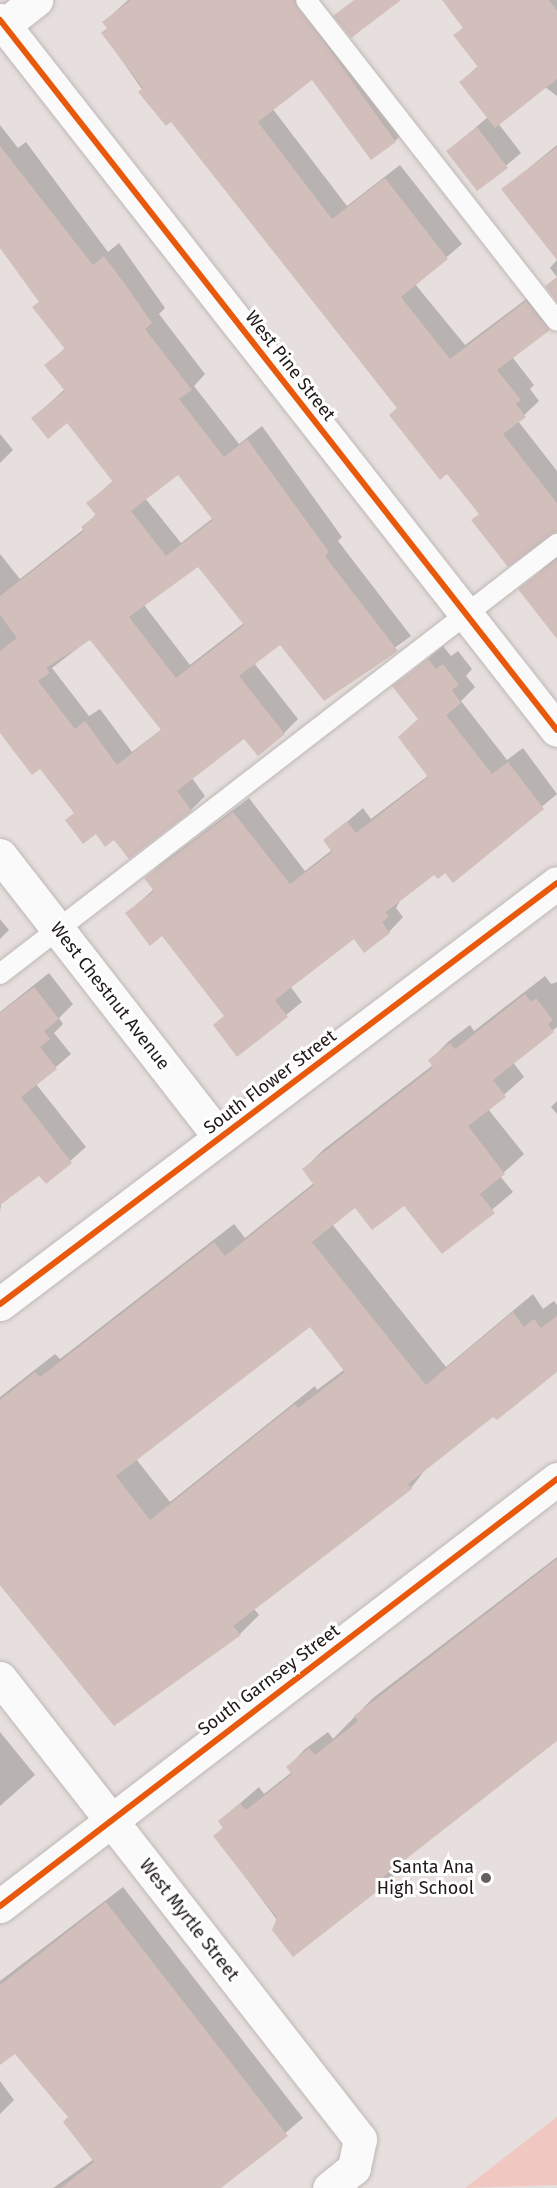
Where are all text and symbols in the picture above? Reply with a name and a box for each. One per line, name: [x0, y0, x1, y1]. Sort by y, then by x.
street label: West Pine Street: [240, 307, 340, 425]
street label: West Chestnut Avenue: [46, 918, 174, 1074]
street label: South Flower Street: [200, 1025, 340, 1139]
street label: South Garnsey Street: [194, 1620, 344, 1740]
street label: West Myrtle Street: [135, 1855, 243, 1985]
place label: Santa Ana High School: [377, 1857, 474, 1900]
marker: Santa Ana High School: [479, 1871, 493, 1885]

